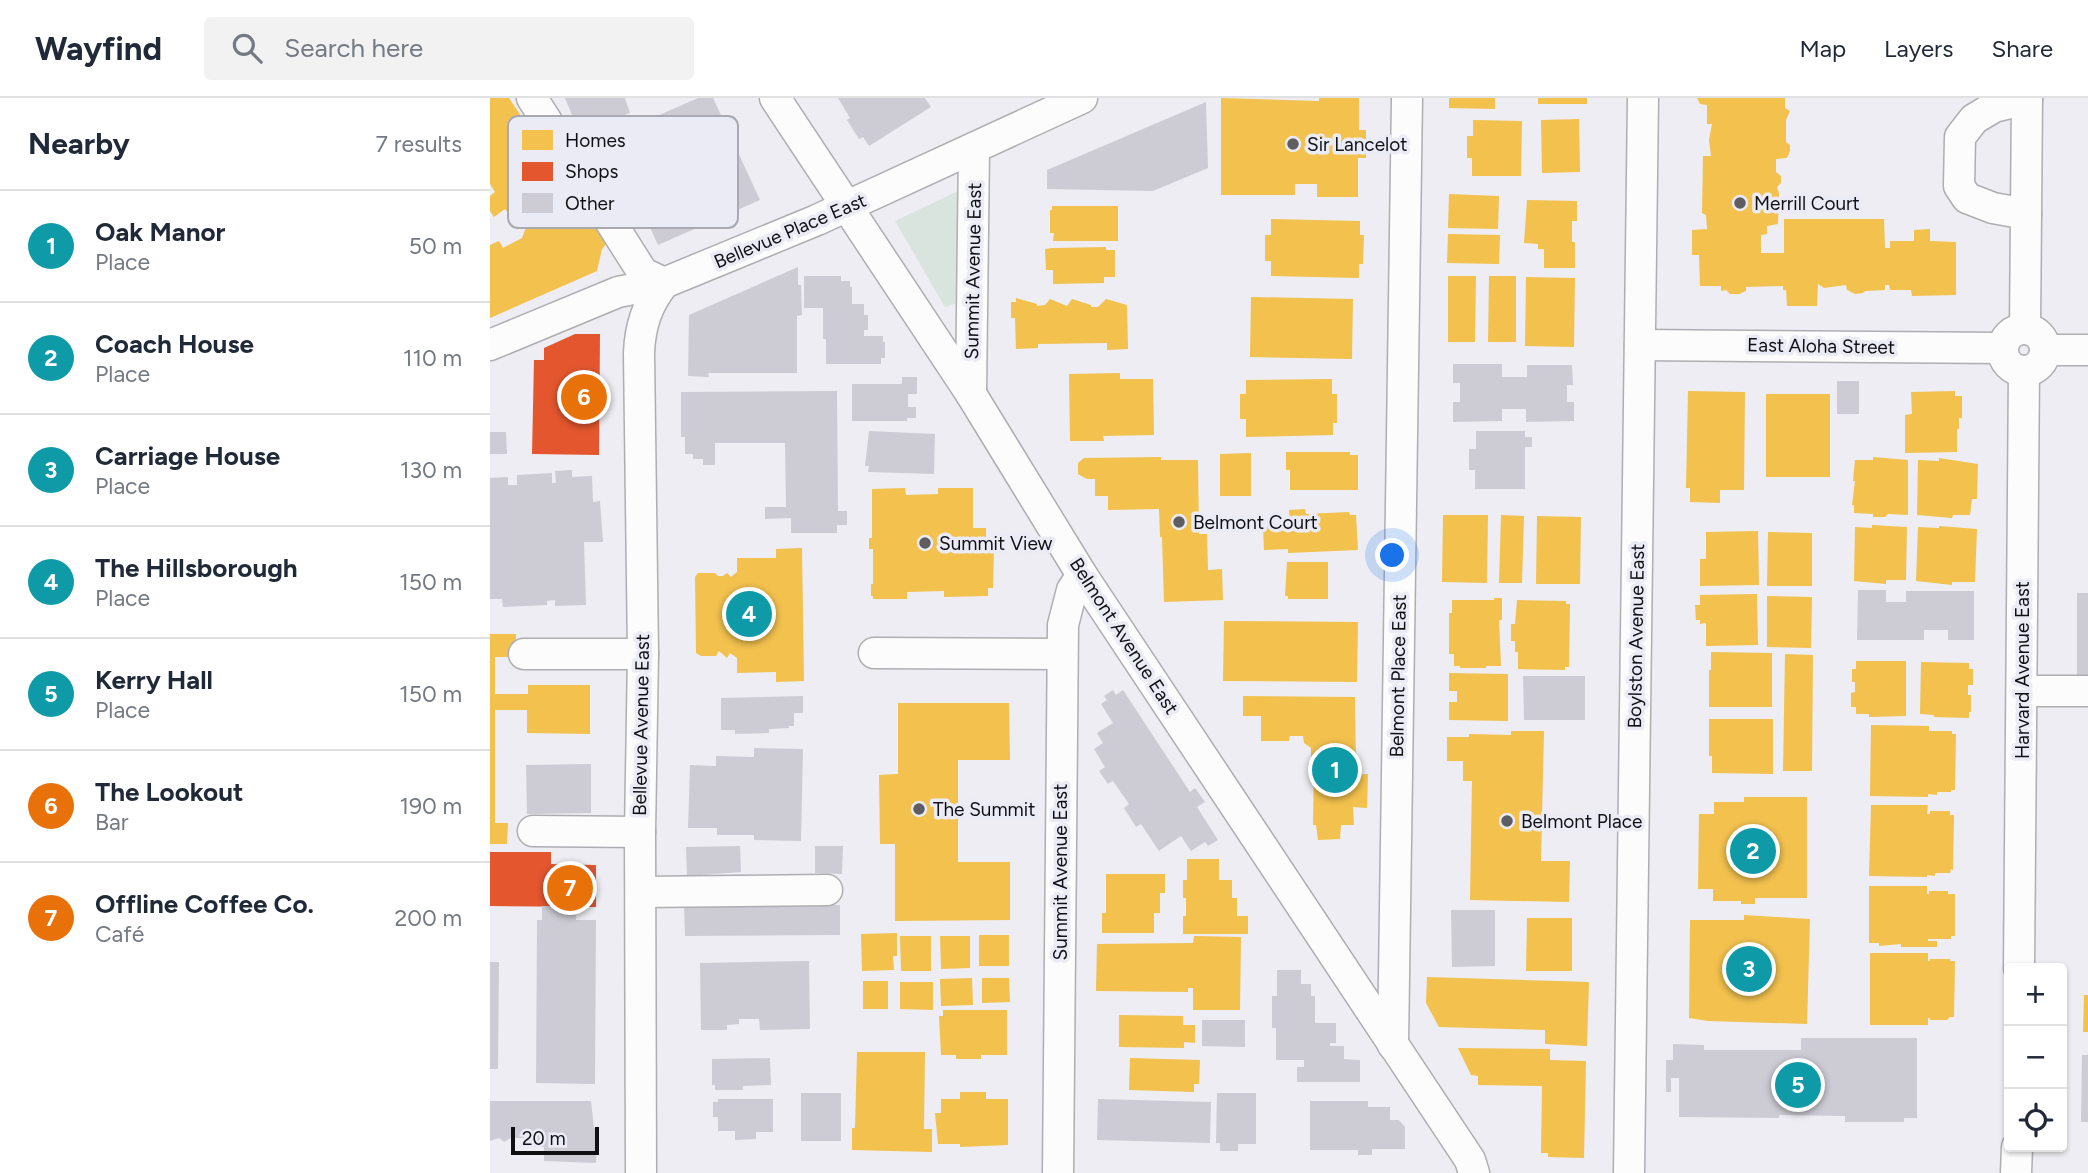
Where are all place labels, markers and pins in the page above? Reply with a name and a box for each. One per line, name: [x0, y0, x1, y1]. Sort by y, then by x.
place label: Sir Lancelot: [1307, 133, 1407, 156]
marker: Sir Lancelot: [1285, 136, 1301, 152]
place label: Merrill Court: [1754, 192, 1860, 215]
marker: Merrill Court: [1732, 195, 1748, 211]
pin: 6: [561, 371, 607, 423]
place label: Belmont Court: [1193, 511, 1318, 534]
marker: Belmont Court: [1171, 514, 1187, 530]
place label: Summit View: [939, 532, 1053, 555]
marker: Summit View: [917, 535, 933, 551]
pin: 4: [726, 588, 772, 640]
pin: 1: [1312, 744, 1358, 796]
place label: The Summit: [933, 798, 1035, 821]
marker: The Summit: [911, 801, 927, 817]
place label: Belmont Place: [1521, 810, 1642, 833]
marker: Belmont Place: [1499, 813, 1515, 829]
pin: 2: [1730, 825, 1776, 877]
pin: 7: [547, 862, 593, 914]
pin: 3: [1726, 943, 1772, 995]
pin: 5: [1775, 1059, 1821, 1111]

